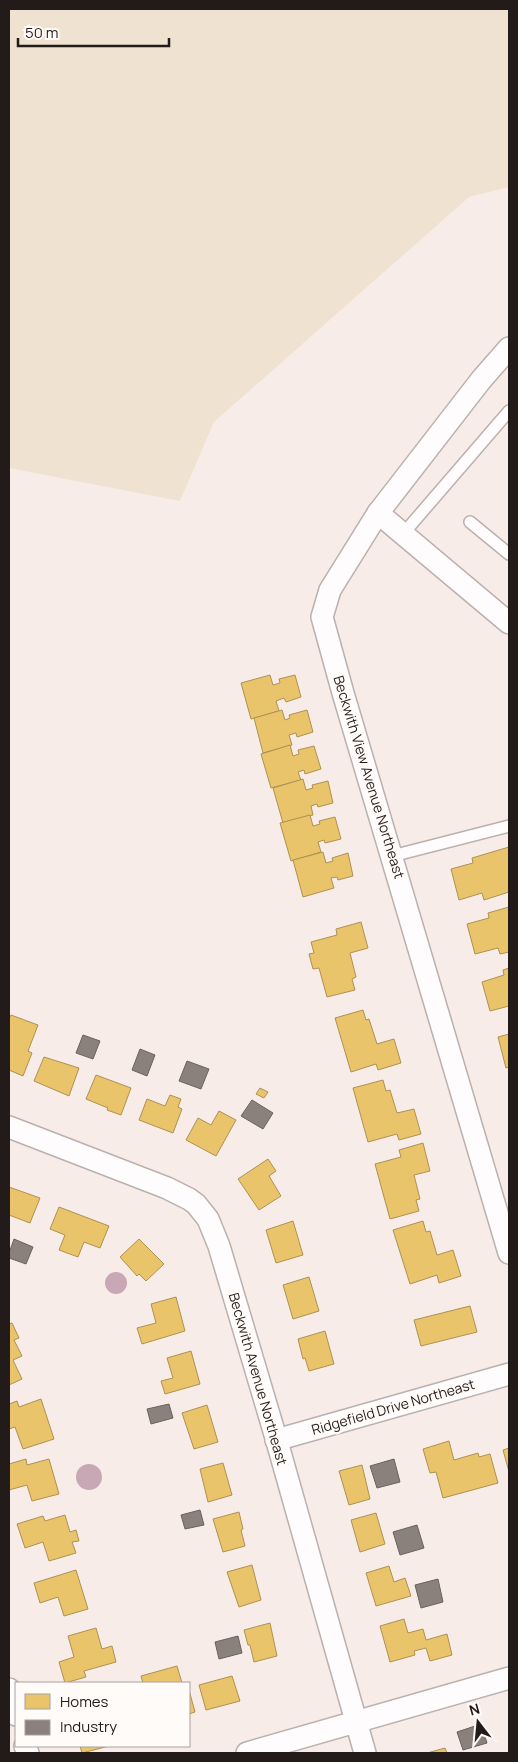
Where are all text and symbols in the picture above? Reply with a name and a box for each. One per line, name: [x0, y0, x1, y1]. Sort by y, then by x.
scale bar: [18, 15, 169, 47]
text: 50 m: [25, 22, 59, 43]
street label: Beckwith View Avenue Northeast: [329, 673, 410, 881]
street label: Beckwith Avenue Northeast: [225, 1290, 292, 1468]
street label: Ridgefield Drive Northeast: [309, 1374, 477, 1439]
legend: [15, 1682, 190, 1747]
text: Homes: [60, 1691, 109, 1712]
north arrow: [453, 1697, 503, 1747]
text: N: [467, 1699, 482, 1720]
text: Industry: [60, 1716, 117, 1737]

